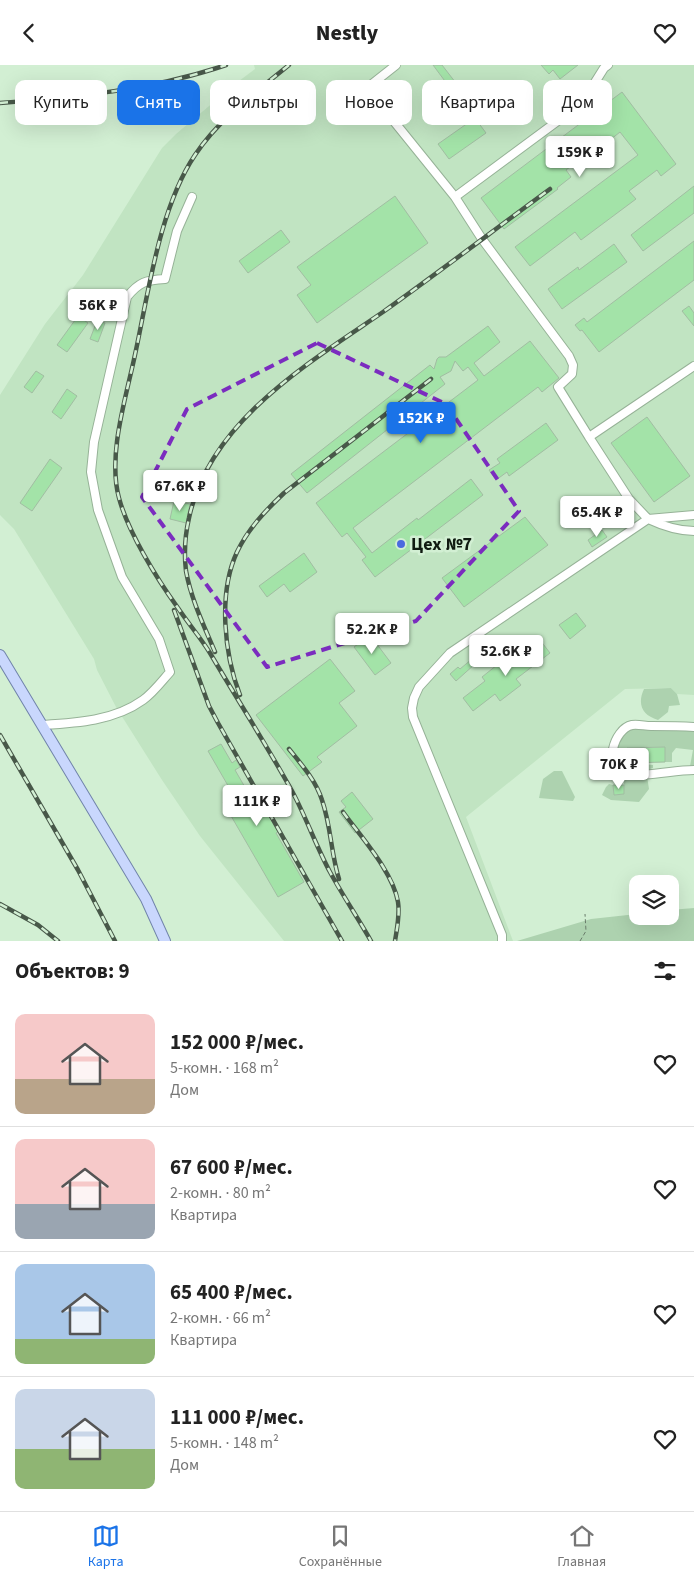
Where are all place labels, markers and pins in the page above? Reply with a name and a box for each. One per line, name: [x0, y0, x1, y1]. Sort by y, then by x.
pin: 159K ₽: [539, 135, 621, 178]
pin: 56K ₽: [63, 289, 133, 331]
pin: 152K ₽: [380, 401, 462, 444]
pin: 67.6K ₽: [134, 469, 226, 512]
pin: 65.4K ₽: [551, 495, 643, 538]
place label: Цех №7: [411, 532, 472, 557]
marker: Цех №7: [395, 538, 407, 550]
pin: 52.2K ₽: [326, 613, 418, 655]
pin: 52.6K ₽: [460, 635, 552, 677]
pin: 70K ₽: [584, 747, 654, 790]
pin: 111K ₽: [216, 785, 298, 827]

